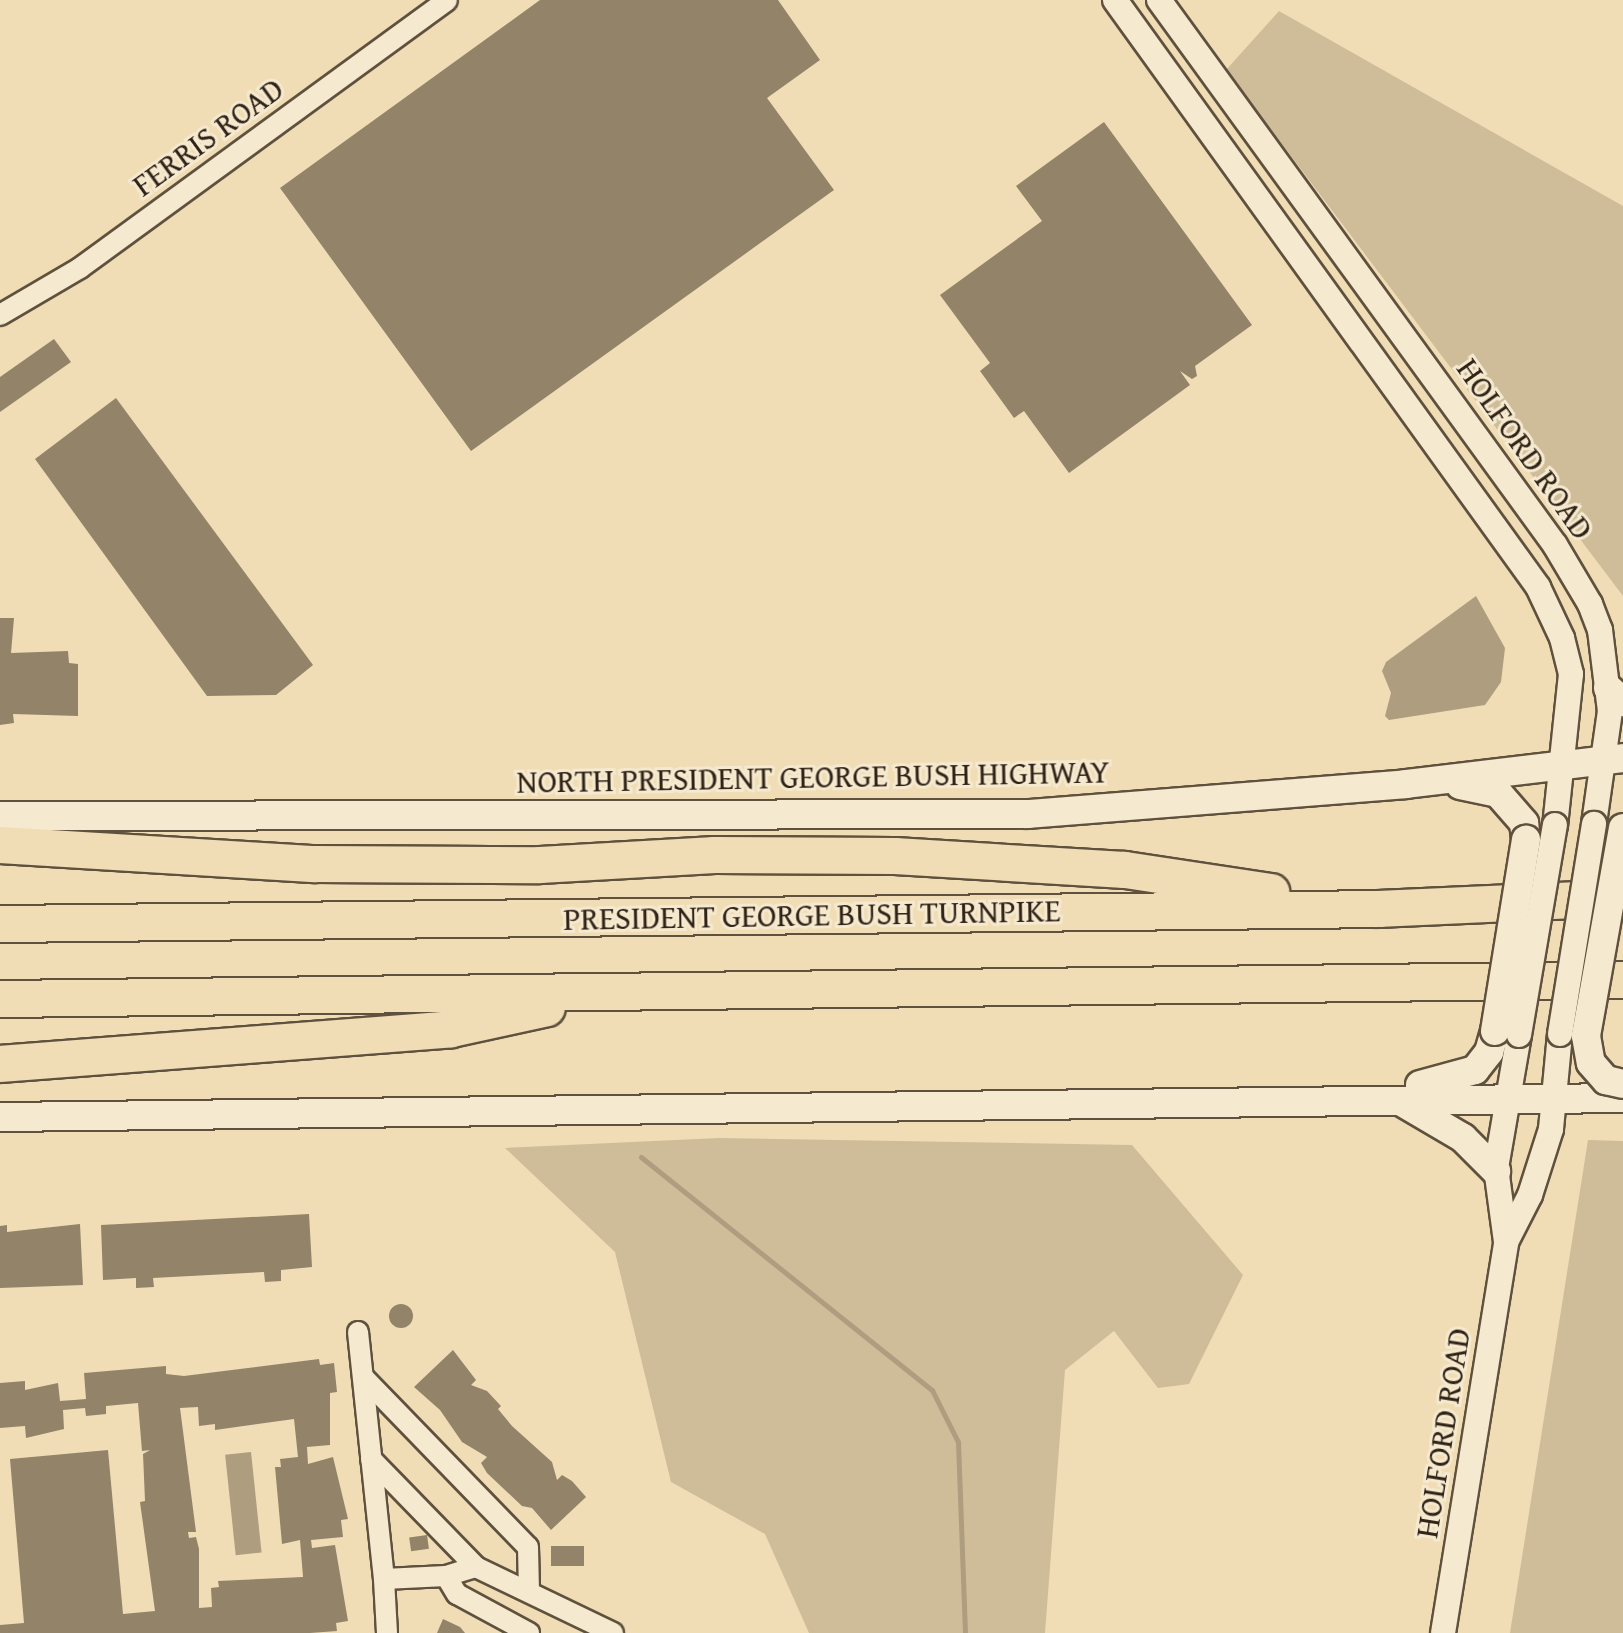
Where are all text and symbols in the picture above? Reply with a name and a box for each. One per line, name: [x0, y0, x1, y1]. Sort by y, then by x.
street label: FERRIS ROAD: [125, 69, 291, 205]
street label: HOLFORD ROAD: [1448, 351, 1602, 547]
street label: NORTH PRESIDENT GEORGE BUSH HIGHWAY: [516, 753, 1110, 801]
street label: PRESIDENT GEORGE BUSH TURNPIKE: [563, 891, 1061, 939]
street label: HOLFORD ROAD: [1407, 1325, 1479, 1541]

